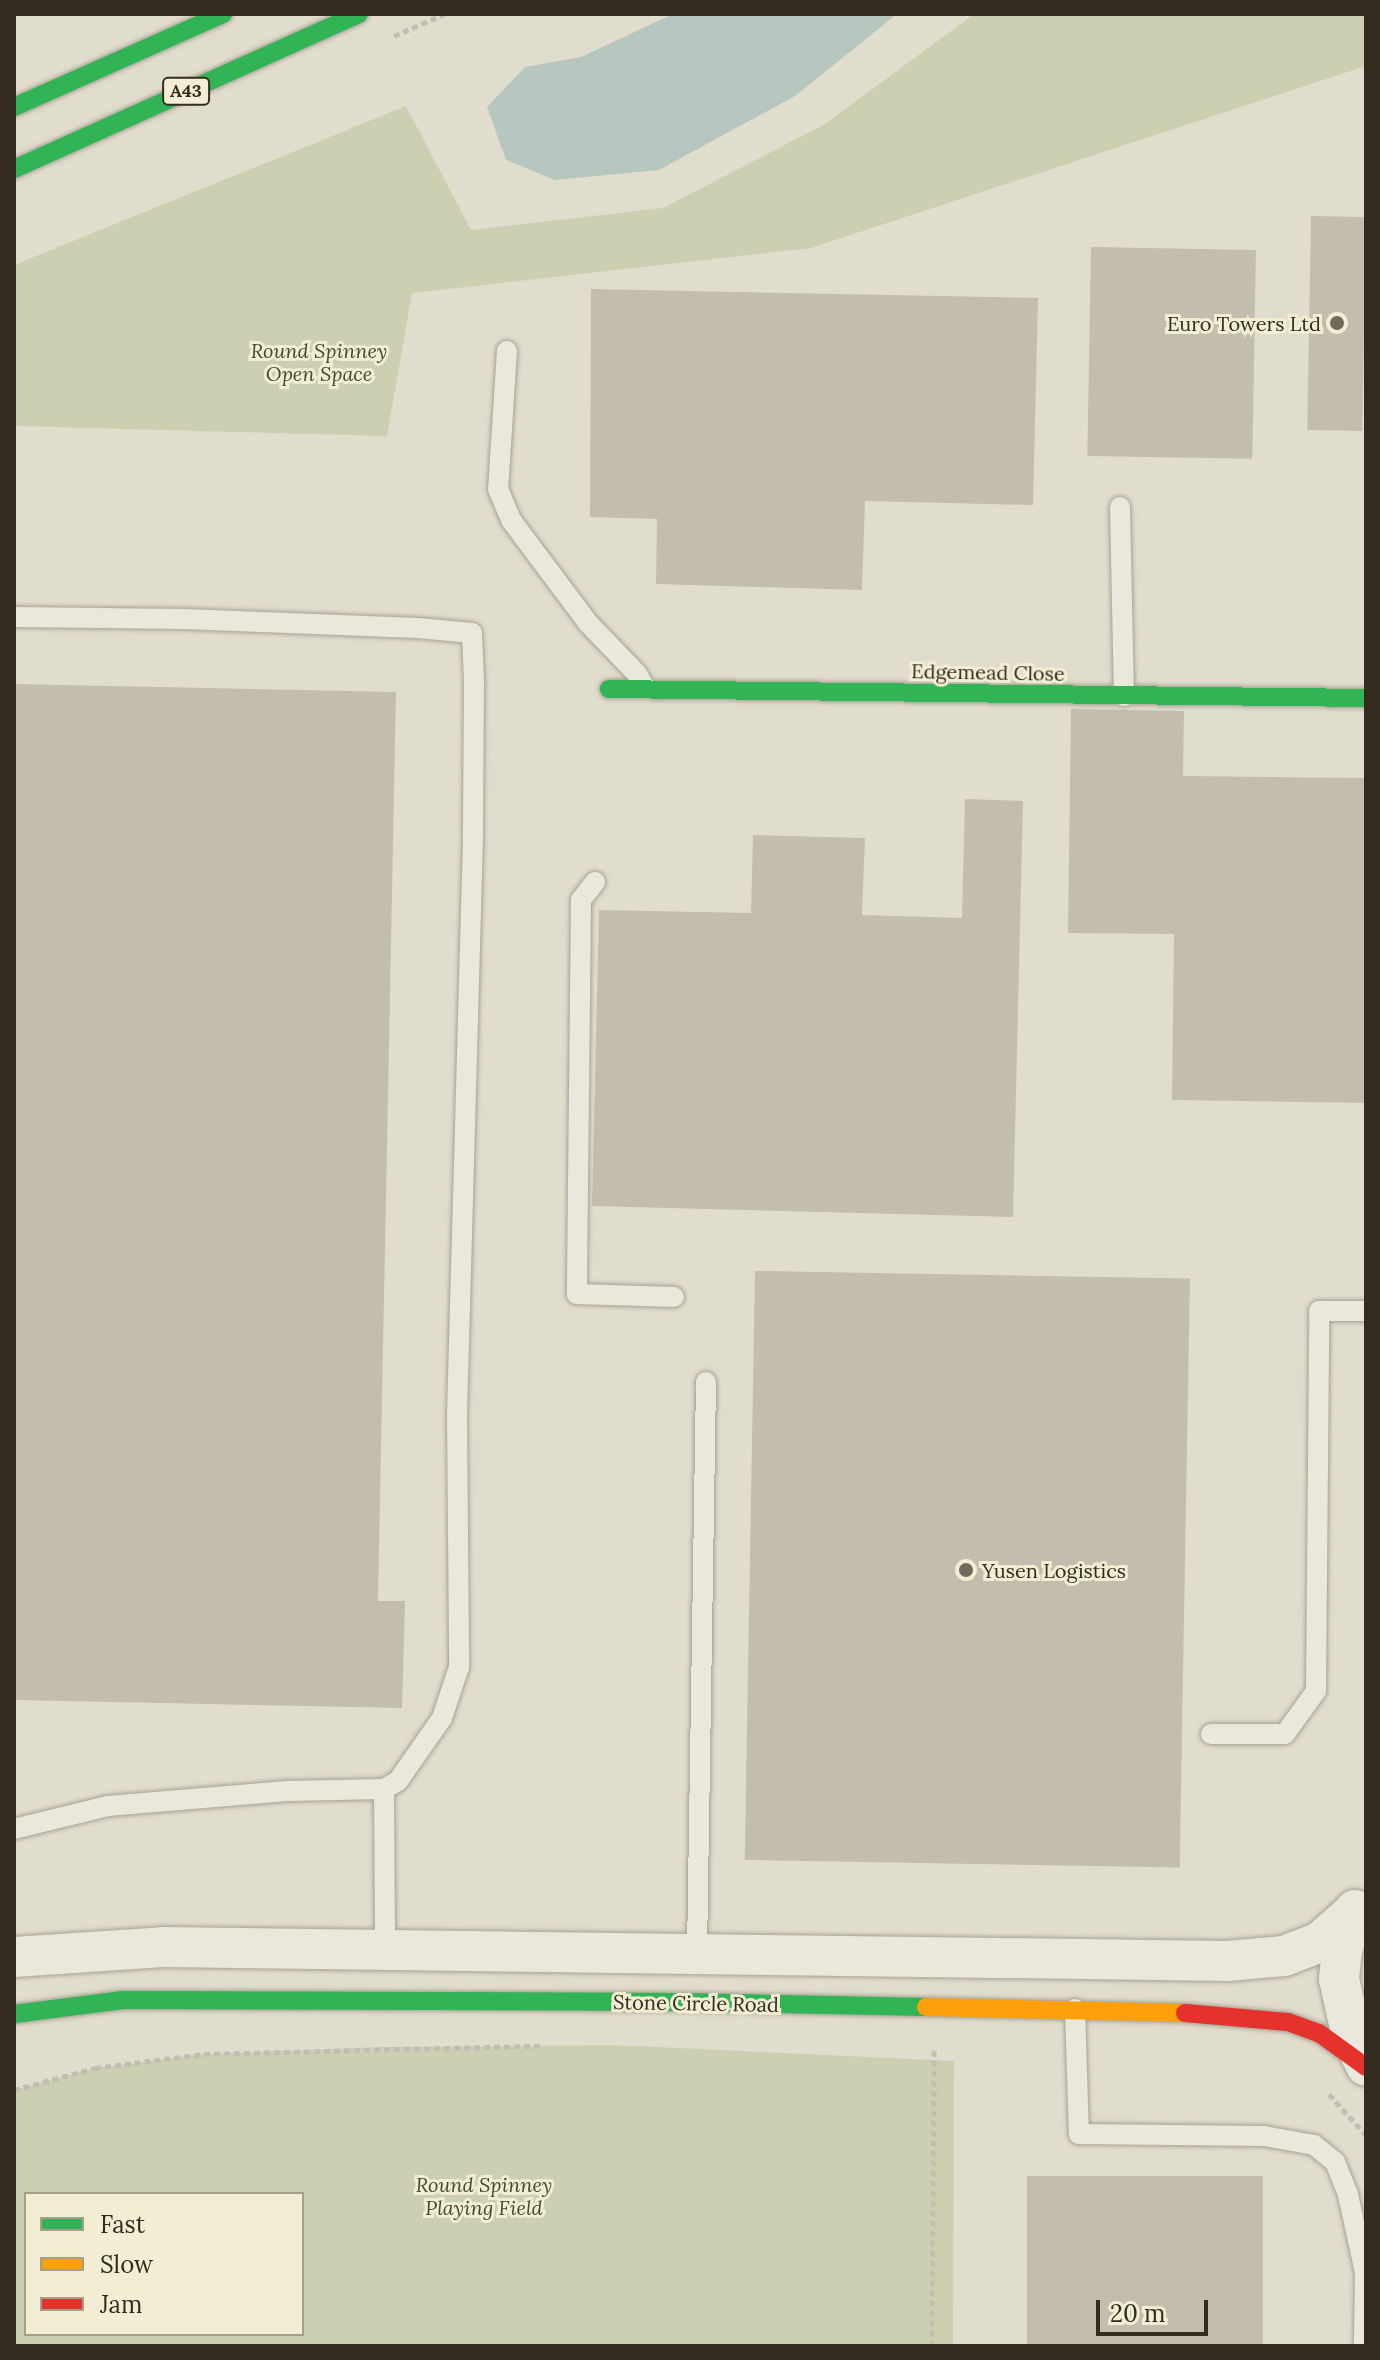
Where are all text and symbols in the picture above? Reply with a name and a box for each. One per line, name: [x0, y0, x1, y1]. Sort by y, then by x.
road number: A43: [162, 77, 210, 105]
place label: Euro Towers Ltd: [1167, 311, 1321, 335]
marker: Euro Towers Ltd: [1328, 314, 1346, 332]
park label: Round Spinney Open Space: [251, 339, 387, 386]
street label: Edgemead Close: [911, 659, 1065, 685]
place label: Yusen Logistics: [982, 1558, 1126, 1582]
marker: Yusen Logistics: [957, 1561, 975, 1579]
street label: Stone Circle Road: [613, 1990, 779, 2016]
park label: Round Spinney Playing Field: [416, 2172, 552, 2219]
legend: [24, 2192, 304, 2336]
text: Fast: [100, 2209, 145, 2240]
text: Slow: [100, 2249, 153, 2280]
scale bar: [1100, 2284, 1212, 2334]
text: Jam: [100, 2289, 142, 2320]
text: 20 m: [1110, 2298, 1166, 2329]

